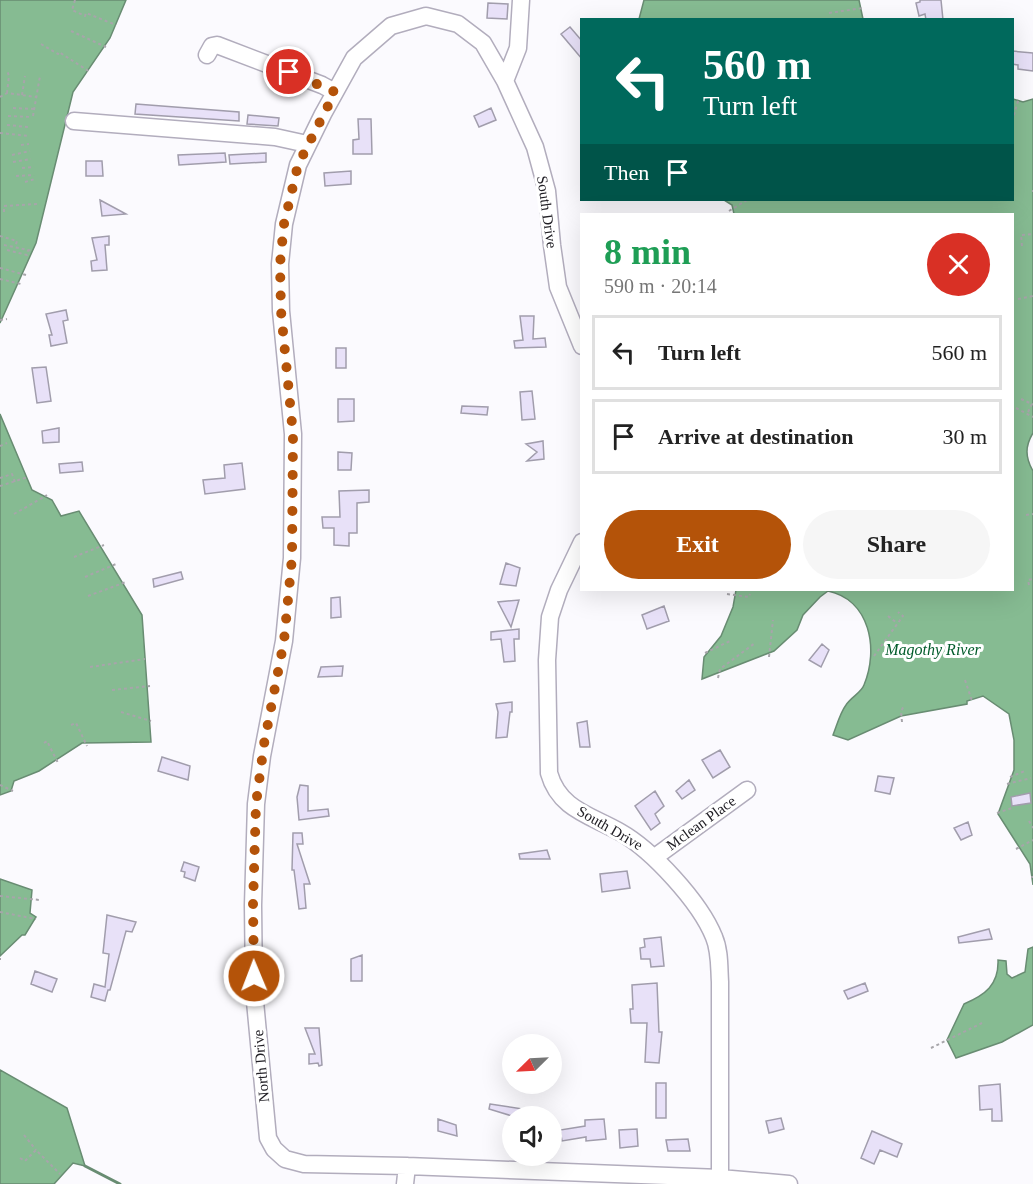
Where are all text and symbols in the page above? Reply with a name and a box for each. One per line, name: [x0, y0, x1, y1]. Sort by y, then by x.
icon: left: [604, 42, 682, 120]
text: 560 m: [703, 42, 812, 88]
pin: [263, 46, 314, 97]
icon: arrive: [272, 55, 305, 88]
text: Turn left: [703, 91, 797, 121]
icon: arrive: [661, 156, 694, 189]
text: Then: [604, 160, 649, 185]
street label: South Drive: [534, 175, 560, 250]
text: 8 min: [604, 232, 691, 272]
button: close: [927, 233, 990, 296]
text: 590 m · 20:14: [604, 275, 717, 297]
icon: left: [607, 336, 640, 369]
text: Turn left: [658, 340, 741, 365]
text: 560 m: [931, 340, 987, 365]
icon: arrive: [607, 420, 640, 453]
text: Arrive at destination: [658, 424, 854, 449]
text: 30 m: [942, 424, 987, 449]
button: Exit: [604, 510, 791, 579]
button: Share: [803, 510, 990, 579]
water label: Magothy River: [884, 641, 982, 659]
street label: Mclean Place: [663, 792, 739, 853]
street label: South Drive: [574, 803, 646, 853]
position arrow: [222, 944, 286, 1008]
street label: North Drive: [250, 1029, 272, 1103]
north arrow: [502, 1034, 562, 1094]
map controls: [502, 1034, 562, 1166]
button: sound: [502, 1106, 562, 1166]

